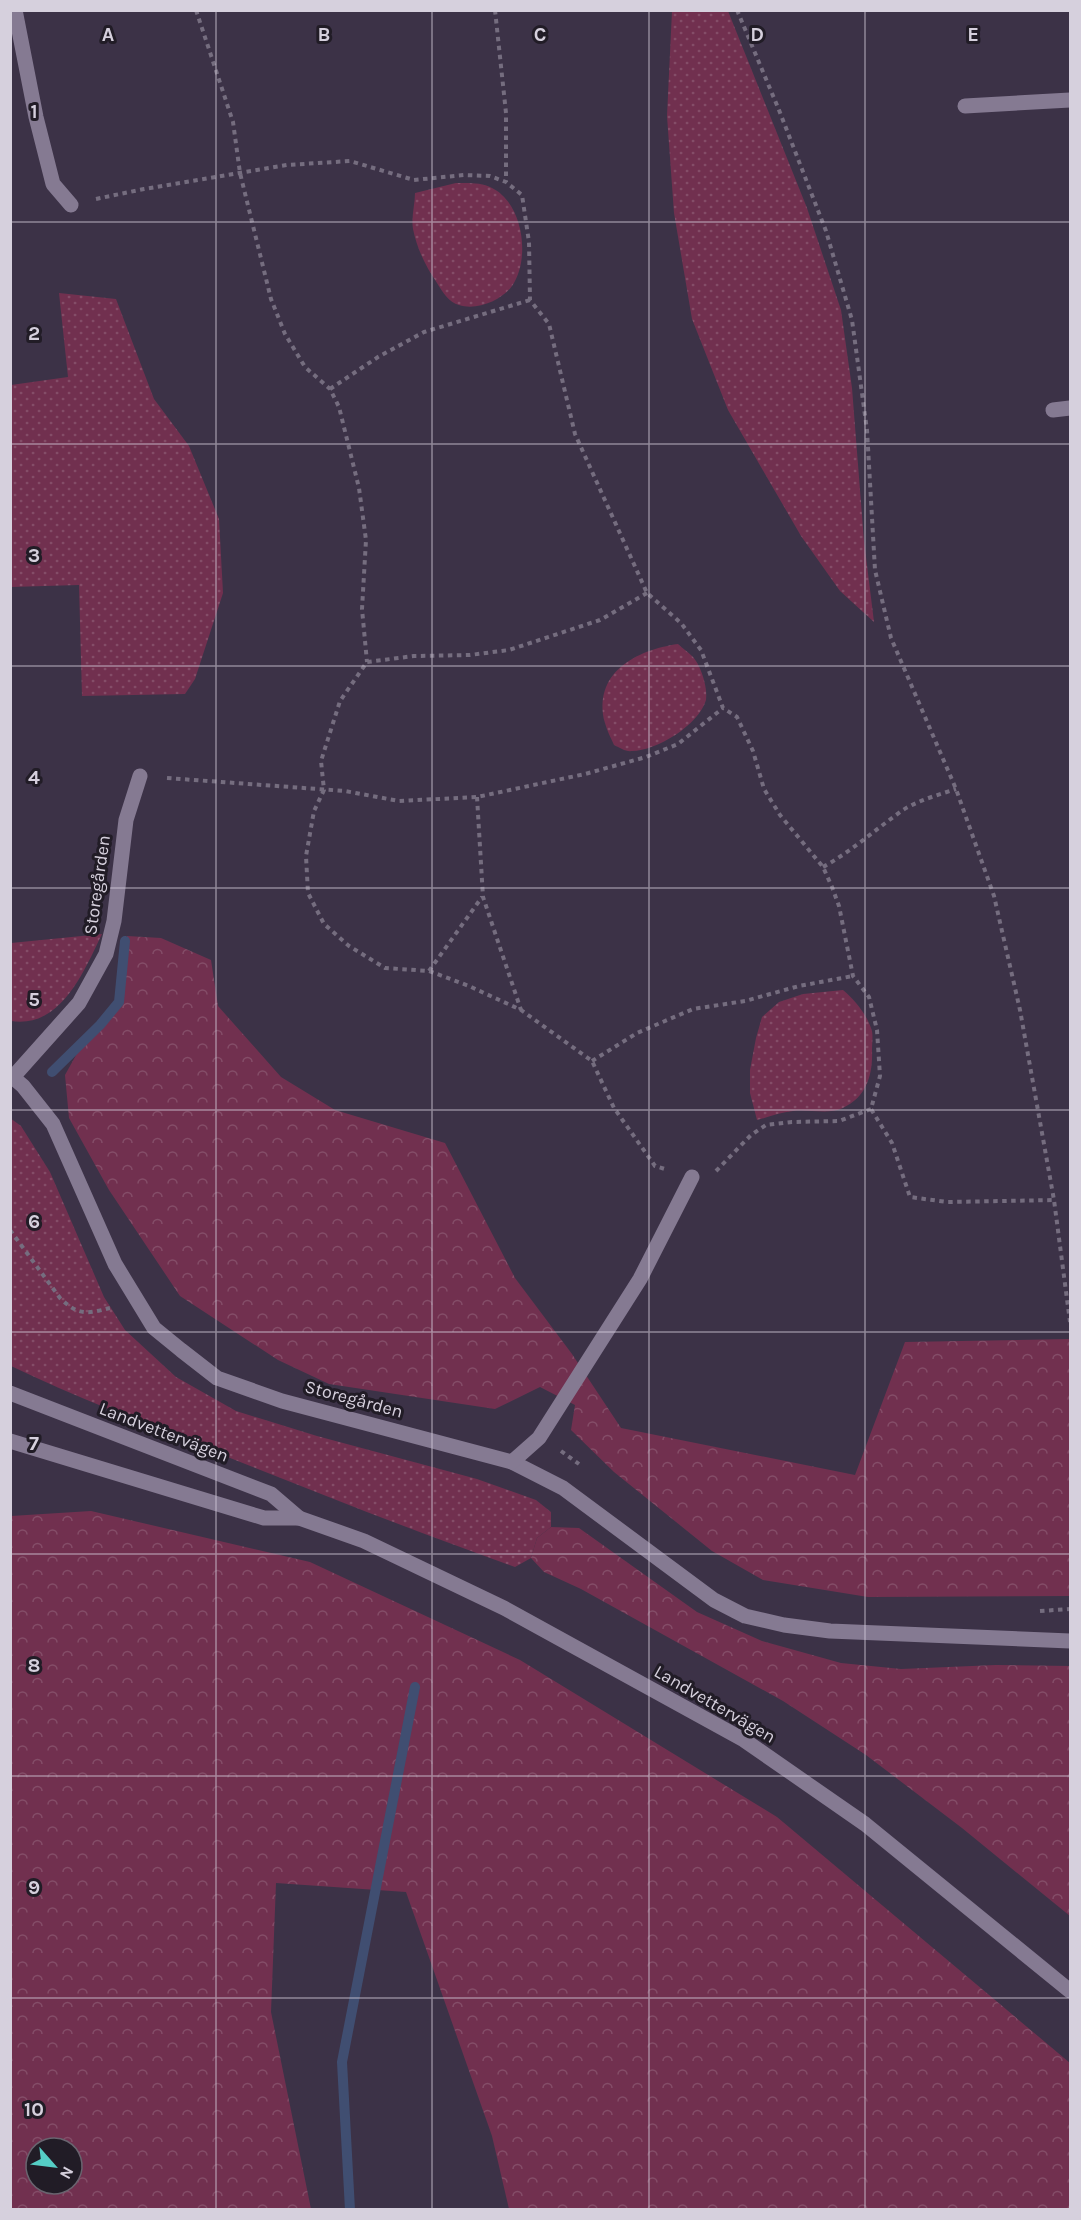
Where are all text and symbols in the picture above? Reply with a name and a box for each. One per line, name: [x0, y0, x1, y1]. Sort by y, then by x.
text: A: [102, 23, 115, 46]
text: B: [318, 23, 330, 46]
text: C: [534, 23, 546, 46]
text: D: [750, 23, 764, 46]
text: E: [967, 23, 979, 46]
text: 1: [30, 100, 38, 123]
text: 2: [28, 322, 40, 345]
text: 3: [28, 544, 40, 567]
text: 4: [28, 766, 40, 789]
street label: Storegården: [79, 834, 115, 936]
text: 5: [28, 988, 40, 1011]
text: 6: [28, 1210, 40, 1233]
street label: Storegården: [303, 1375, 405, 1423]
street label: Landvettervägen: [96, 1397, 232, 1467]
text: 7: [29, 1432, 39, 1455]
text: 8: [28, 1654, 40, 1677]
street label: Landvettervägen: [650, 1660, 780, 1748]
text: 9: [28, 1876, 40, 1899]
text: 10: [24, 2098, 44, 2121]
north arrow: [24, 2136, 84, 2196]
text: N: [56, 2163, 78, 2182]

